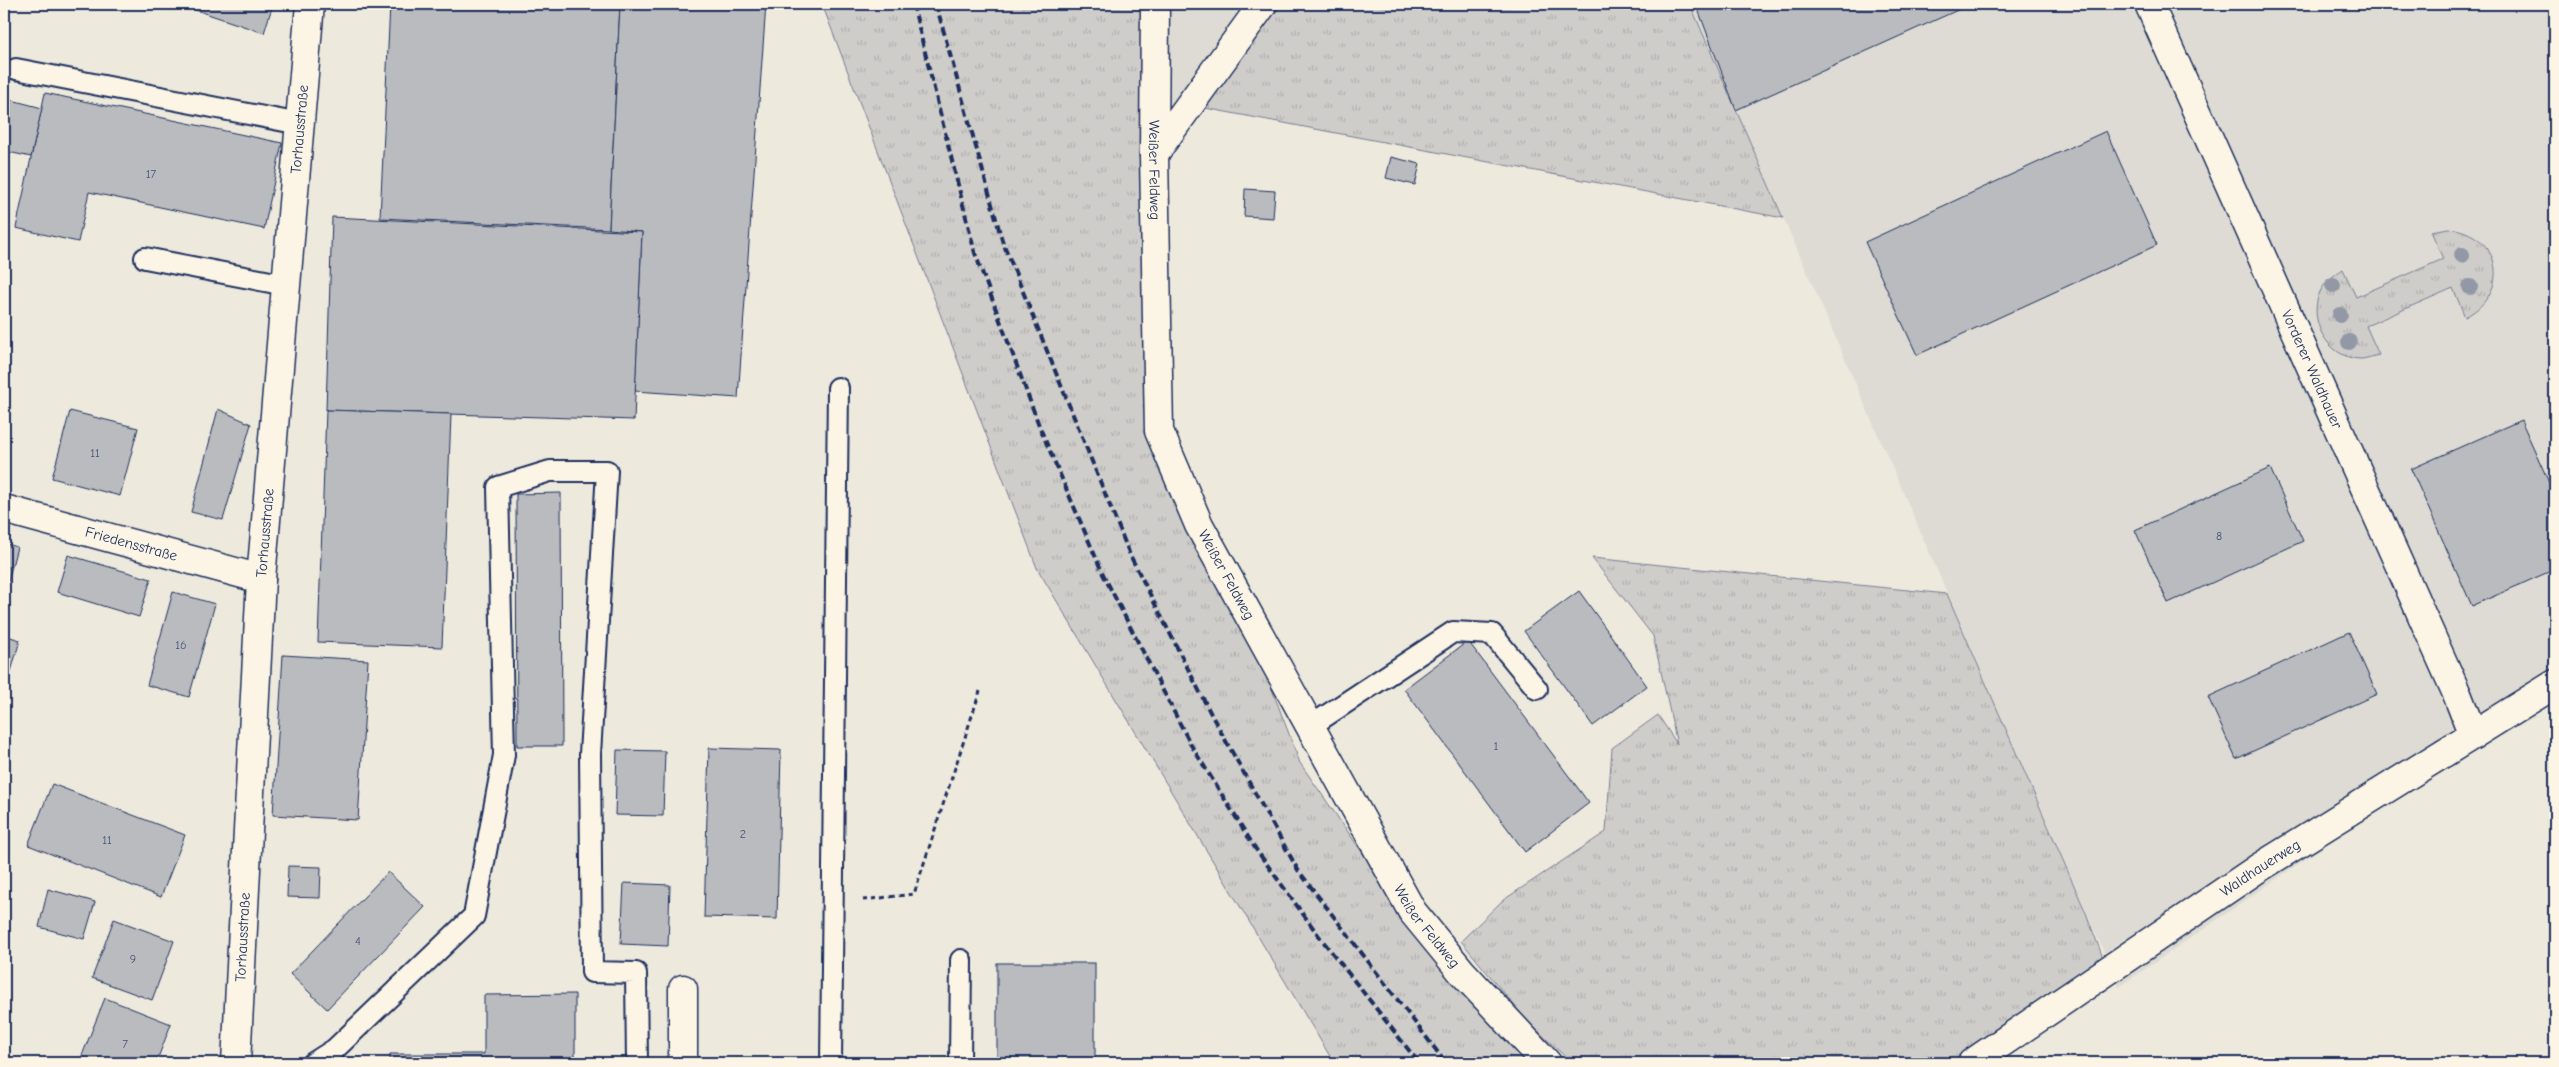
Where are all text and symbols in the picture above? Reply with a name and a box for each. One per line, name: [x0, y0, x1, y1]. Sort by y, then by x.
street label: Torhausstraße: [287, 83, 312, 175]
street label: Weißer Feldweg: [1145, 120, 1164, 220]
house number: 17: [146, 167, 157, 181]
street label: Vorderer Waldhauer: [2278, 307, 2346, 431]
house number: 11: [90, 446, 100, 460]
street label: Torhausstraße: [252, 487, 278, 578]
street label: Friedensstraße: [83, 523, 180, 565]
street label: Weißer Feldweg: [1194, 527, 1258, 623]
house number: 8: [2216, 529, 2222, 543]
house number: 16: [175, 638, 187, 652]
house number: 1: [1494, 739, 1499, 753]
house number: 2: [740, 827, 746, 841]
house number: 11: [102, 833, 112, 847]
street label: Waldhauerweg: [2217, 835, 2304, 901]
street label: Weißer Feldweg: [1390, 881, 1464, 972]
street label: Torhausstraße: [231, 892, 254, 982]
house number: 4: [355, 934, 361, 948]
house number: 9: [130, 952, 136, 966]
house number: 7: [122, 1037, 128, 1051]

